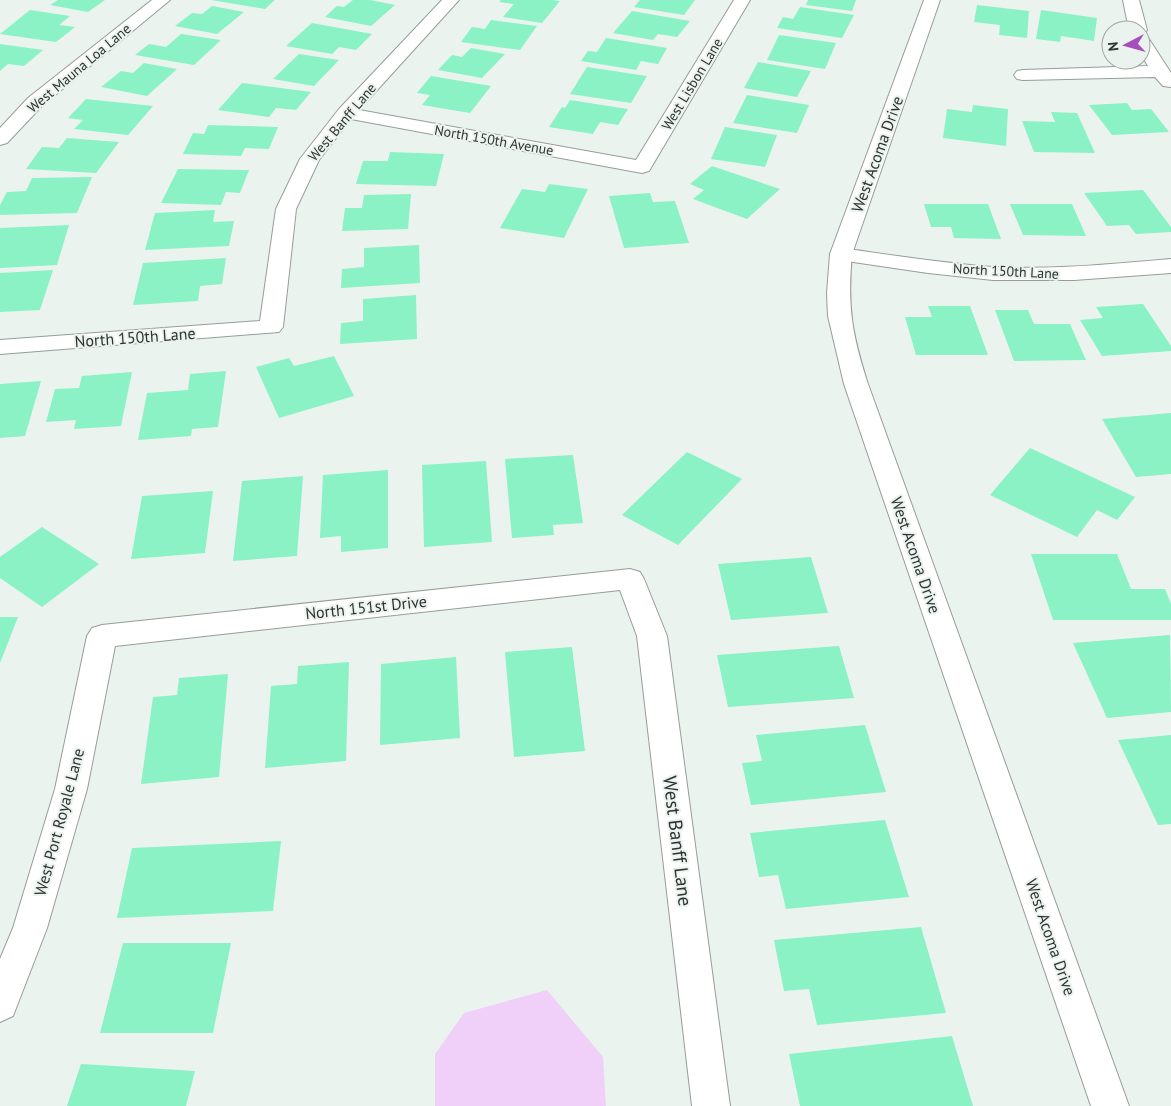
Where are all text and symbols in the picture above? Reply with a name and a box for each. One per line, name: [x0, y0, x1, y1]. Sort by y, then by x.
street label: West Mauna Loa Lane: [24, 19, 134, 117]
north arrow: [1101, 20, 1151, 70]
street label: West Lisbon Lane: [657, 35, 727, 133]
text: N: [1104, 41, 1123, 52]
street label: West Banff Lane: [304, 79, 380, 165]
street label: West Acoma Drive: [847, 93, 907, 215]
street label: North 150th Avenue: [433, 121, 555, 159]
street label: North 150th Lane: [953, 259, 1059, 283]
street label: North 150th Lane: [74, 323, 196, 351]
street label: West Acoma Drive: [887, 494, 945, 616]
street label: North 151st Drive: [304, 591, 428, 623]
street label: West Port Royale Lane: [30, 746, 88, 898]
street label: West Banff Lane: [658, 774, 698, 908]
street label: West Acoma Drive: [1022, 876, 1080, 998]

